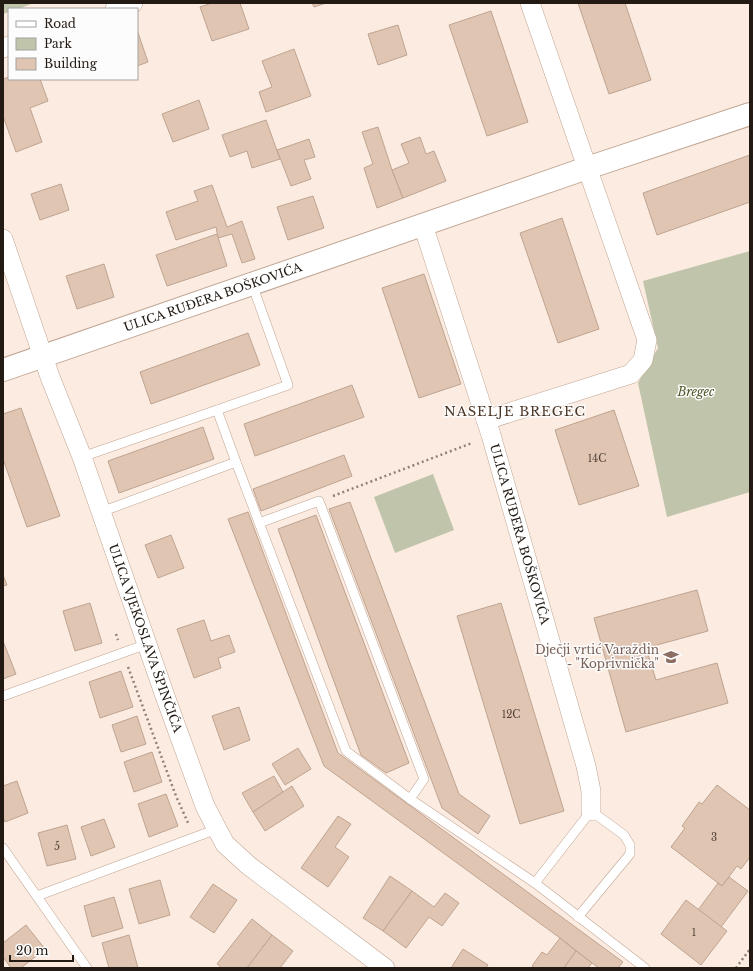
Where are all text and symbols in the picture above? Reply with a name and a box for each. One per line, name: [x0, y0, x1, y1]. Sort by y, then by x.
legend: [8, 8, 138, 80]
text: Road: [44, 16, 76, 31]
text: Park: [44, 36, 72, 51]
text: Building: [44, 56, 98, 71]
street label: ULICA RUĐERA BOŠKOVIĆA: [122, 259, 304, 335]
park label: Bregec: [677, 384, 715, 399]
district label: NASELJE BREGEC: [444, 403, 586, 420]
street label: ULICA RUĐERA BOŠKOVIĆA: [487, 442, 553, 627]
house number: 14C: [588, 452, 606, 465]
street label: ULICA VJEKOSLAVA ŠPINČIĆA: [106, 542, 186, 735]
place label: Dječji vrtić Varaždin - "Koprivnička": [535, 642, 659, 671]
school or university icon: Dječji vrtić Varaždin - "Koprivnička": [662, 648, 680, 666]
house number: 12C: [502, 708, 520, 721]
house number: 3: [711, 831, 717, 844]
house number: 5: [54, 840, 60, 853]
house number: 1: [692, 926, 696, 939]
scale bar: [10, 937, 73, 963]
text: 20 m: [16, 943, 48, 958]

